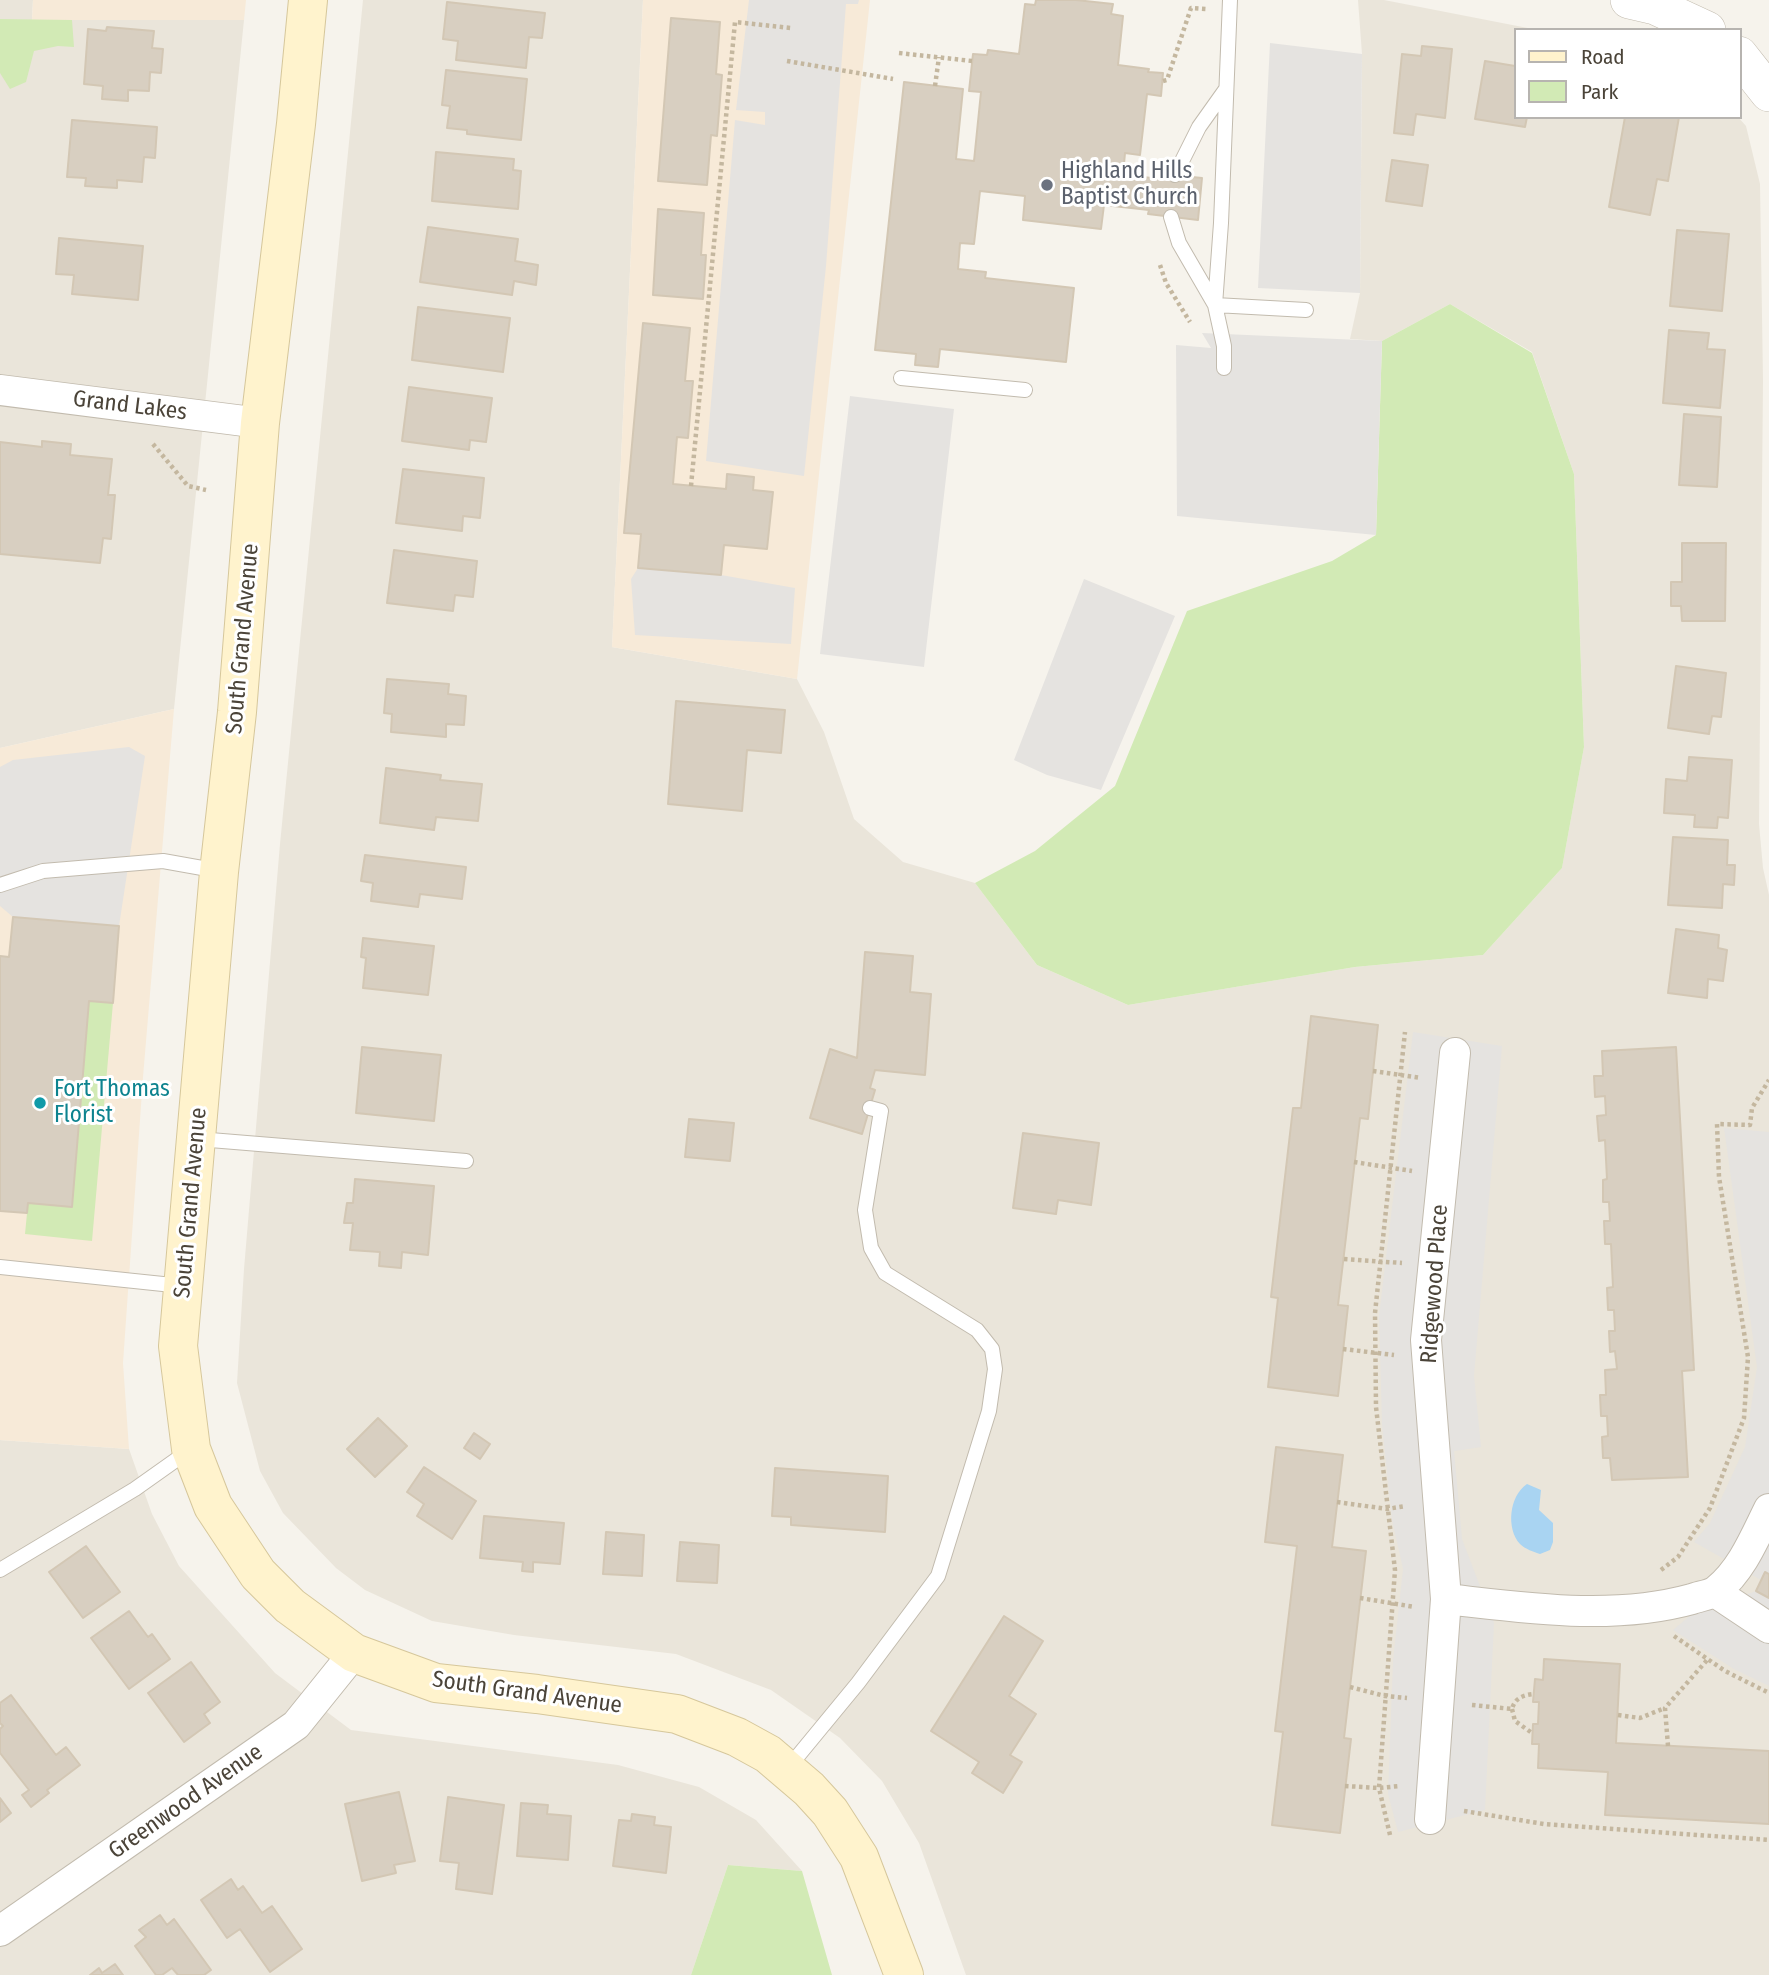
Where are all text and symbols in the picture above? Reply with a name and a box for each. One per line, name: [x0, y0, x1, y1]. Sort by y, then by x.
legend: [1514, 28, 1741, 119]
text: Road: [1581, 44, 1625, 70]
text: Park: [1581, 79, 1618, 105]
place label: Highland Hills Baptist Church: [1061, 158, 1198, 212]
marker: Highland Hills Baptist Church: [1039, 177, 1055, 193]
street label: Grand Lakes: [71, 385, 189, 427]
street label: South Grand Avenue: [221, 543, 265, 735]
place label: Fort Thomas Florist: [54, 1076, 170, 1130]
marker: Fort Thomas Florist: [32, 1095, 48, 1111]
street label: South Grand Avenue: [169, 1107, 213, 1299]
street label: Ridgewood Place: [1416, 1204, 1454, 1364]
street label: South Grand Avenue: [430, 1666, 624, 1720]
street label: Greenwood Avenue: [104, 1739, 268, 1865]

